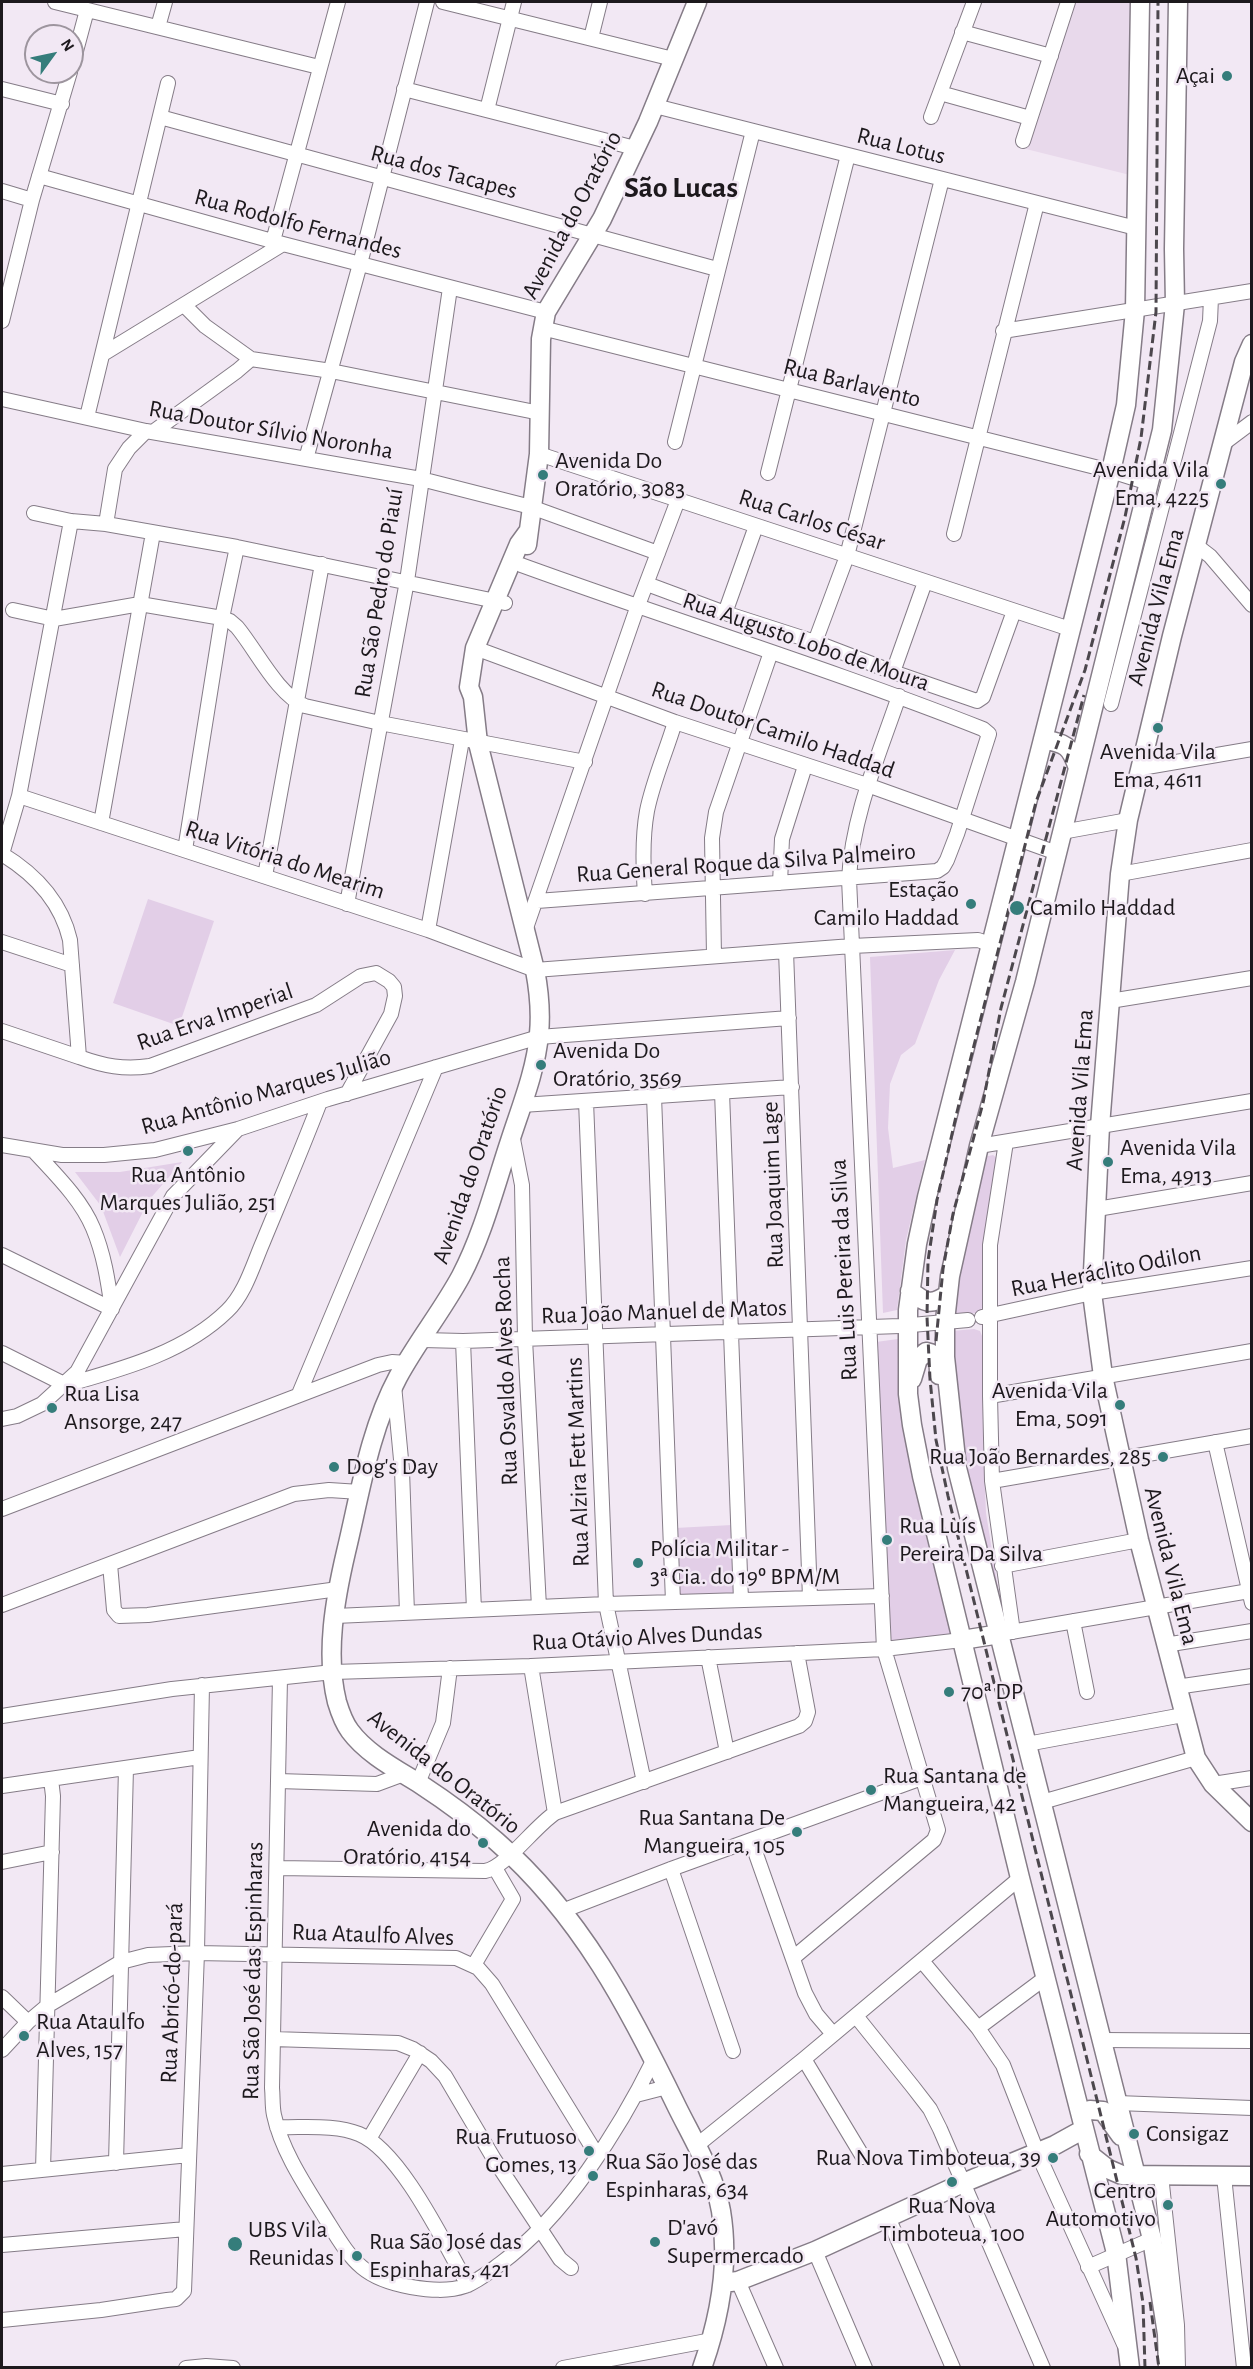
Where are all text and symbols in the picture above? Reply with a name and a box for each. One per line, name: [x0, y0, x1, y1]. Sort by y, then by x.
north arrow: [24, 24, 84, 84]
text: N: [58, 36, 77, 54]
place label: Açai: [1176, 62, 1215, 90]
marker: Açai: [1220, 69, 1234, 83]
street label: Rua Lotus: [854, 121, 948, 171]
street label: Avenida do Oratório: [516, 126, 628, 304]
street label: Rua dos Tacapes: [368, 139, 520, 205]
district label: São Lucas: [624, 170, 738, 206]
street label: Rua Rodolfo Fernandes: [191, 182, 405, 266]
street label: Rua Barlavento: [780, 352, 924, 414]
street label: Rua Doutor Sílvio Noronha: [147, 394, 395, 466]
place label: Avenida Do Oratório, 3083: [555, 447, 685, 503]
place label: Avenida Vila Ema, 4225: [1093, 456, 1209, 512]
marker: Avenida Do Oratório, 3083: [536, 468, 550, 482]
marker: Avenida Vila Ema, 4225: [1214, 477, 1228, 491]
street label: Rua Carlos César: [735, 483, 889, 557]
street label: Rua São Pedro do Piauí: [348, 486, 410, 700]
street label: Avenida Vila Ema: [1121, 525, 1191, 689]
street label: Rua Augusto Lobo de Moura: [679, 586, 933, 698]
street label: Rua Doutor Camilo Haddad: [647, 675, 899, 785]
marker: Avenida Vila Ema, 4611: [1151, 721, 1165, 735]
place label: Avenida Vila Ema, 4611: [1100, 738, 1216, 794]
street label: Rua Vitória do Mearim: [182, 814, 388, 906]
street label: Rua General Roque da Silva Palmeiro: [575, 837, 917, 889]
place label: Estação Camilo Haddad: [814, 876, 959, 932]
place label: Camilo Haddad: [1030, 894, 1175, 922]
marker: Estação Camilo Haddad: [964, 897, 978, 911]
marker: Camilo Haddad: [1008, 899, 1026, 917]
street label: Rua Erva Imperial: [133, 977, 297, 1057]
street label: Avenida Vila Ema: [1060, 1008, 1100, 1172]
place label: Avenida Do Oratório, 3569: [553, 1037, 682, 1093]
street label: Rua Antônio Marques Julião: [138, 1043, 394, 1141]
marker: Avenida Do Oratório, 3569: [534, 1058, 548, 1072]
street label: Avenida do Oratório: [426, 1082, 514, 1268]
street label: Rua Joaquim Lage: [756, 1101, 790, 1269]
place label: Avenida Vila Ema, 4913: [1120, 1134, 1236, 1190]
marker: Rua Antônio Marques Julião, 251: [181, 1144, 195, 1158]
marker: Avenida Vila Ema, 4913: [1101, 1155, 1115, 1169]
street label: Rua Luis Pereira da Silva: [824, 1158, 864, 1382]
place label: Rua Antônio Marques Julião, 251: [99, 1161, 277, 1217]
street label: Rua Heráclito Odilon: [1008, 1238, 1204, 1304]
street label: Rua Osvaldo Alves Rocha: [488, 1256, 524, 1486]
street label: Rua João Manuel de Matos: [541, 1293, 787, 1331]
street label: Rua Alzira Fett Martins: [560, 1357, 596, 1567]
place label: Avenida Vila Ema, 5091: [992, 1377, 1108, 1433]
place label: Rua Lisa Ansorge, 247: [64, 1380, 182, 1436]
marker: Avenida Vila Ema, 5091: [1113, 1398, 1127, 1412]
marker: Rua Lisa Ansorge, 247: [45, 1401, 59, 1415]
place label: Rua João Bernardes, 285: [929, 1443, 1151, 1471]
marker: Rua João Bernardes, 285: [1156, 1450, 1170, 1464]
place label: Dog's Day: [346, 1453, 438, 1481]
marker: Dog's Day: [327, 1460, 341, 1474]
street label: Avenida Vila Ema: [1137, 1484, 1205, 1648]
place label: Rua Luís Pereira Da Silva: [899, 1512, 1043, 1568]
marker: Rua Luís Pereira Da Silva: [880, 1533, 894, 1547]
place label: Polícia Militar - 3ª Cia. do 19º BPM/M: [650, 1535, 840, 1591]
marker: Polícia Militar - 3ª Cia. do 19º BPM/M: [631, 1556, 645, 1570]
street label: Rua Otávio Alves Dundas: [531, 1617, 763, 1657]
place label: 70ª DP: [961, 1678, 1023, 1706]
marker: 70ª DP: [942, 1685, 956, 1699]
street label: Avenida do Oratório: [362, 1703, 526, 1841]
place label: Rua Santana de Mangueira, 42: [883, 1762, 1027, 1818]
marker: Rua Santana de Mangueira, 42: [864, 1783, 878, 1797]
place label: Rua Santana De Mangueira, 105: [638, 1804, 785, 1860]
place label: Avenida do Oratório, 4154: [343, 1815, 471, 1871]
marker: Rua Santana De Mangueira, 105: [790, 1825, 804, 1839]
marker: Avenida do Oratório, 4154: [476, 1836, 490, 1850]
street label: Rua São José das Espinharas: [236, 1842, 270, 2100]
street label: Rua Abricó-do-pará: [154, 1902, 190, 2084]
street label: Rua Ataulfo Alves: [291, 1918, 455, 1952]
place label: Rua Ataulfo Alves, 157: [36, 2008, 145, 2064]
marker: Rua Ataulfo Alves, 157: [17, 2029, 31, 2043]
place label: Consigaz: [1146, 2120, 1229, 2148]
place label: Rua Frutuoso Gomes, 13: [455, 2123, 577, 2179]
marker: Consigaz: [1127, 2127, 1141, 2141]
marker: Rua Frutuoso Gomes, 13: [582, 2144, 596, 2158]
place label: Rua Nova Timboteua, 39: [815, 2144, 1041, 2172]
place label: Rua São José das Espinharas, 634: [605, 2148, 758, 2204]
marker: Rua Nova Timboteua, 39: [1046, 2151, 1060, 2165]
marker: Rua São José das Espinharas, 634: [586, 2169, 600, 2183]
marker: Rua Nova Timboteua, 100: [945, 2175, 959, 2189]
place label: Centro Automotivo: [1045, 2177, 1156, 2233]
place label: Rua Nova Timboteua, 100: [879, 2192, 1025, 2248]
marker: Centro Automotivo: [1161, 2198, 1175, 2212]
place label: D'avó Supermercado: [667, 2214, 804, 2270]
place label: UBS Vila Reunidas I: [248, 2216, 345, 2272]
place label: Rua São José das Espinharas, 421: [369, 2228, 522, 2284]
marker: UBS Vila Reunidas I: [226, 2235, 244, 2253]
marker: D'avó Supermercado: [648, 2235, 662, 2249]
marker: Rua São José das Espinharas, 421: [350, 2249, 364, 2263]

